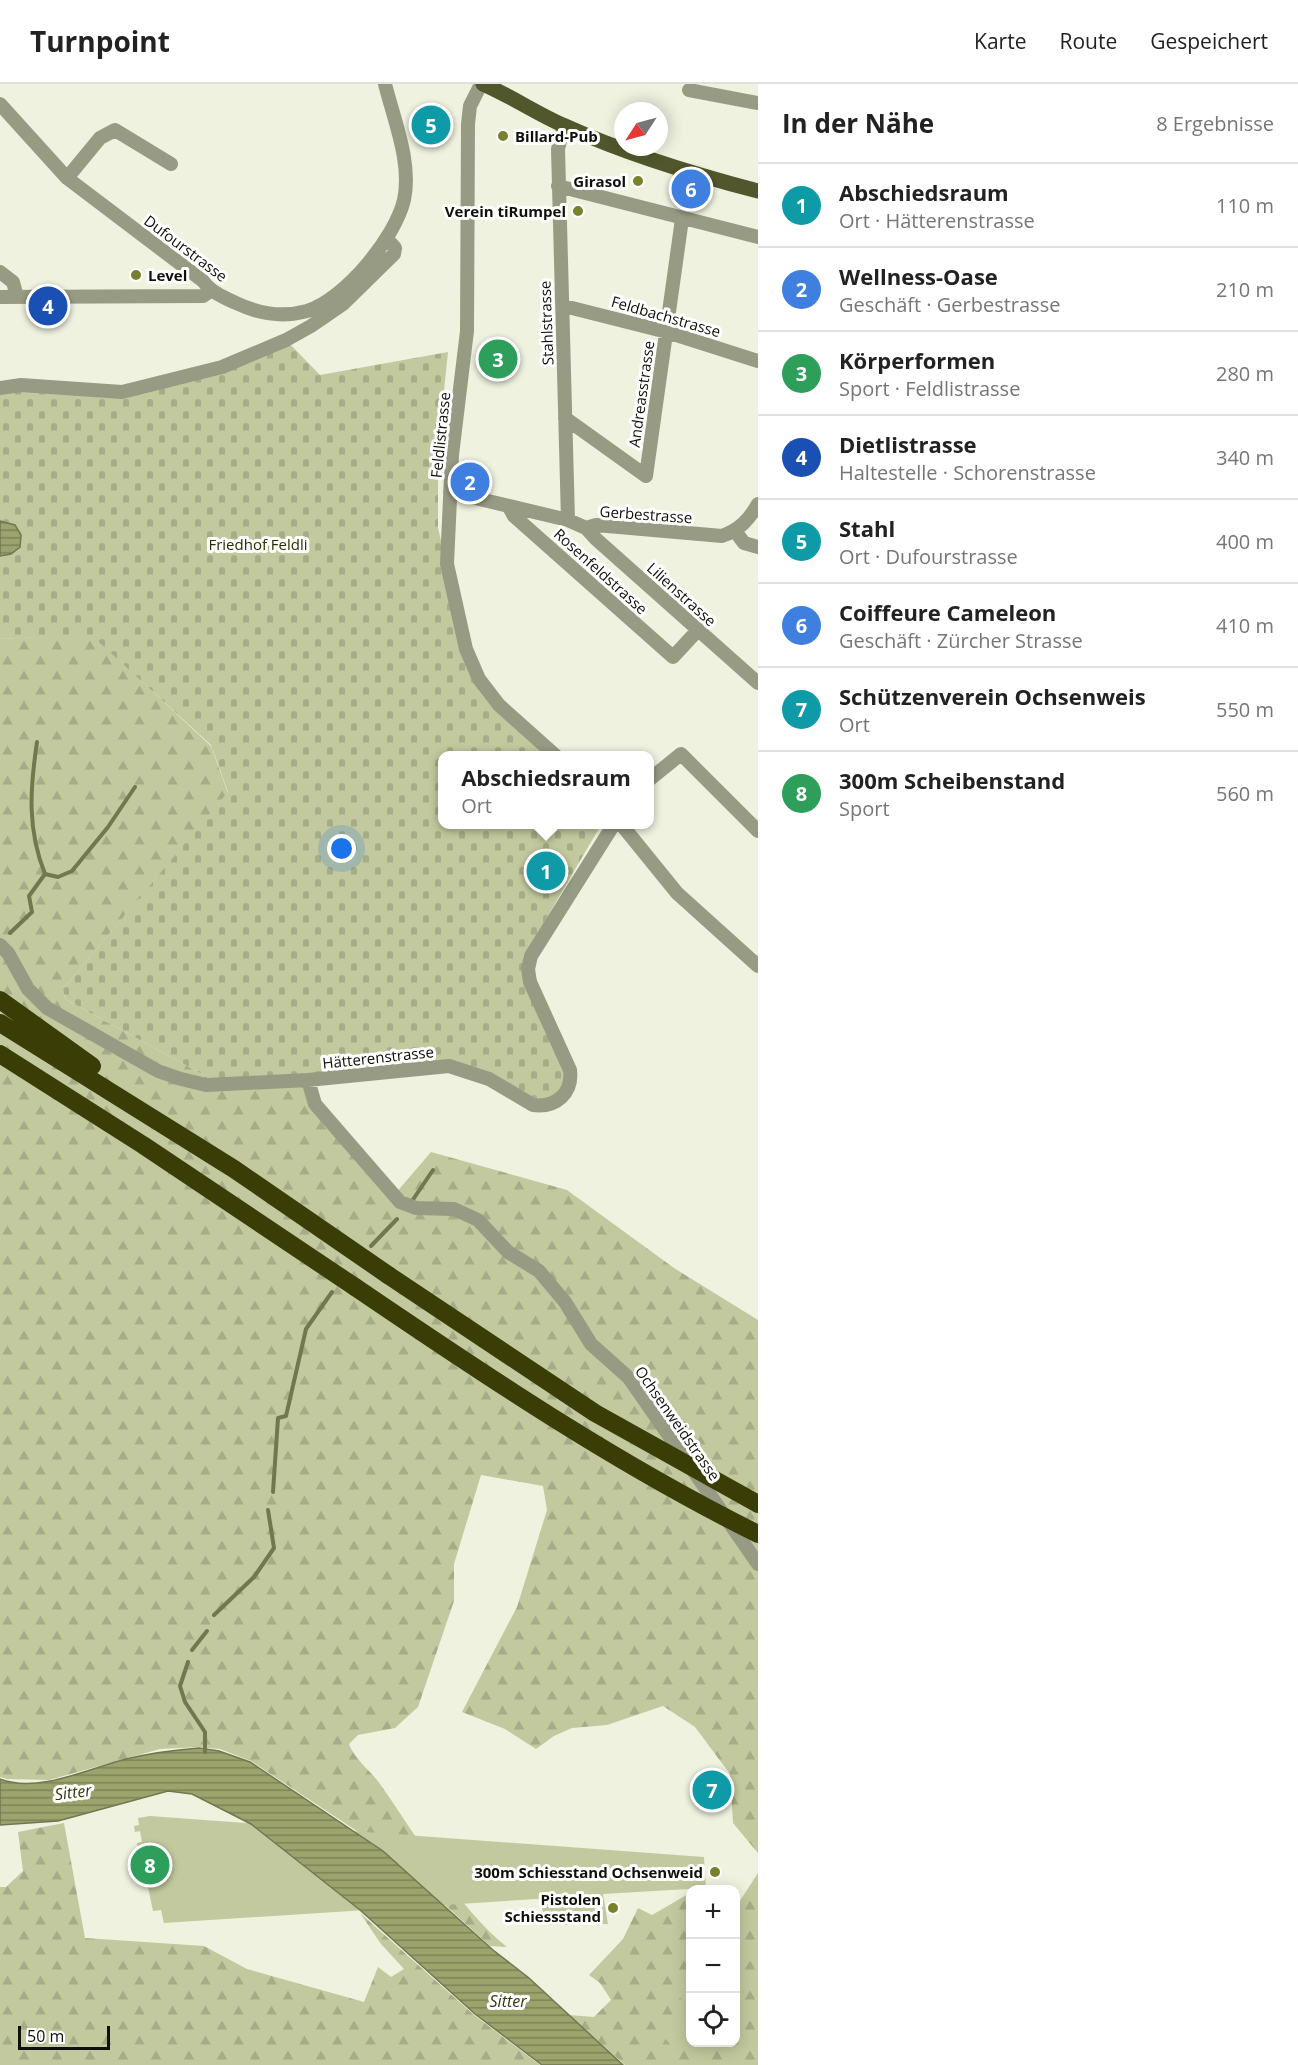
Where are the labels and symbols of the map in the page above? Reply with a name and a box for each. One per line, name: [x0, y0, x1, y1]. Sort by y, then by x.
pin: 5: [412, 102, 450, 147]
north arrow: [614, 102, 668, 156]
place label: Billard-Pub: [515, 126, 598, 146]
marker: Billard-Pub: [496, 129, 510, 143]
pin: 6: [672, 166, 710, 212]
place label: Girasol: [573, 171, 626, 191]
marker: Girasol: [631, 174, 645, 188]
place label: Verein tiRumpel: [445, 201, 566, 221]
marker: Verein tiRumpel: [571, 204, 585, 218]
street label: Dufourstrasse: [140, 210, 232, 286]
place label: Level: [148, 265, 187, 285]
marker: Level: [129, 268, 143, 282]
street label: Stahlstrasse: [535, 280, 557, 366]
pin: 4: [28, 284, 68, 328]
street label: Feldbachstrasse: [609, 291, 723, 341]
pin: 3: [478, 336, 518, 382]
street label: Andreasstrasse: [624, 339, 658, 449]
street label: Feldlistrasse: [426, 391, 454, 479]
pin: 2: [450, 460, 490, 504]
street label: Gerbestrasse: [599, 501, 693, 527]
street label: Rosenfeldstrasse: [550, 524, 652, 618]
park label: Friedhof Feldli: [208, 534, 308, 554]
street label: Lilienstrasse: [643, 558, 721, 630]
your location: [327, 834, 356, 863]
pin: 1: [526, 848, 566, 894]
street label: Hätterenstrasse: [321, 1041, 435, 1073]
street label: Ochsenweidstrasse: [631, 1362, 725, 1484]
pin: 7: [692, 1768, 732, 1812]
water label: Sitter: [53, 1779, 93, 1805]
pin: 8: [130, 1842, 170, 1888]
place label: 300m Schiesstand Ochsenweid: [474, 1862, 703, 1882]
marker: 300m Schiesstand Ochsenweid: [708, 1865, 722, 1879]
place label: Pistolen Schiessstand: [504, 1889, 601, 1926]
marker: Pistolen Schiessstand: [606, 1901, 620, 1915]
water label: Sitter: [490, 1990, 527, 2012]
scale bar: [18, 2023, 110, 2050]

